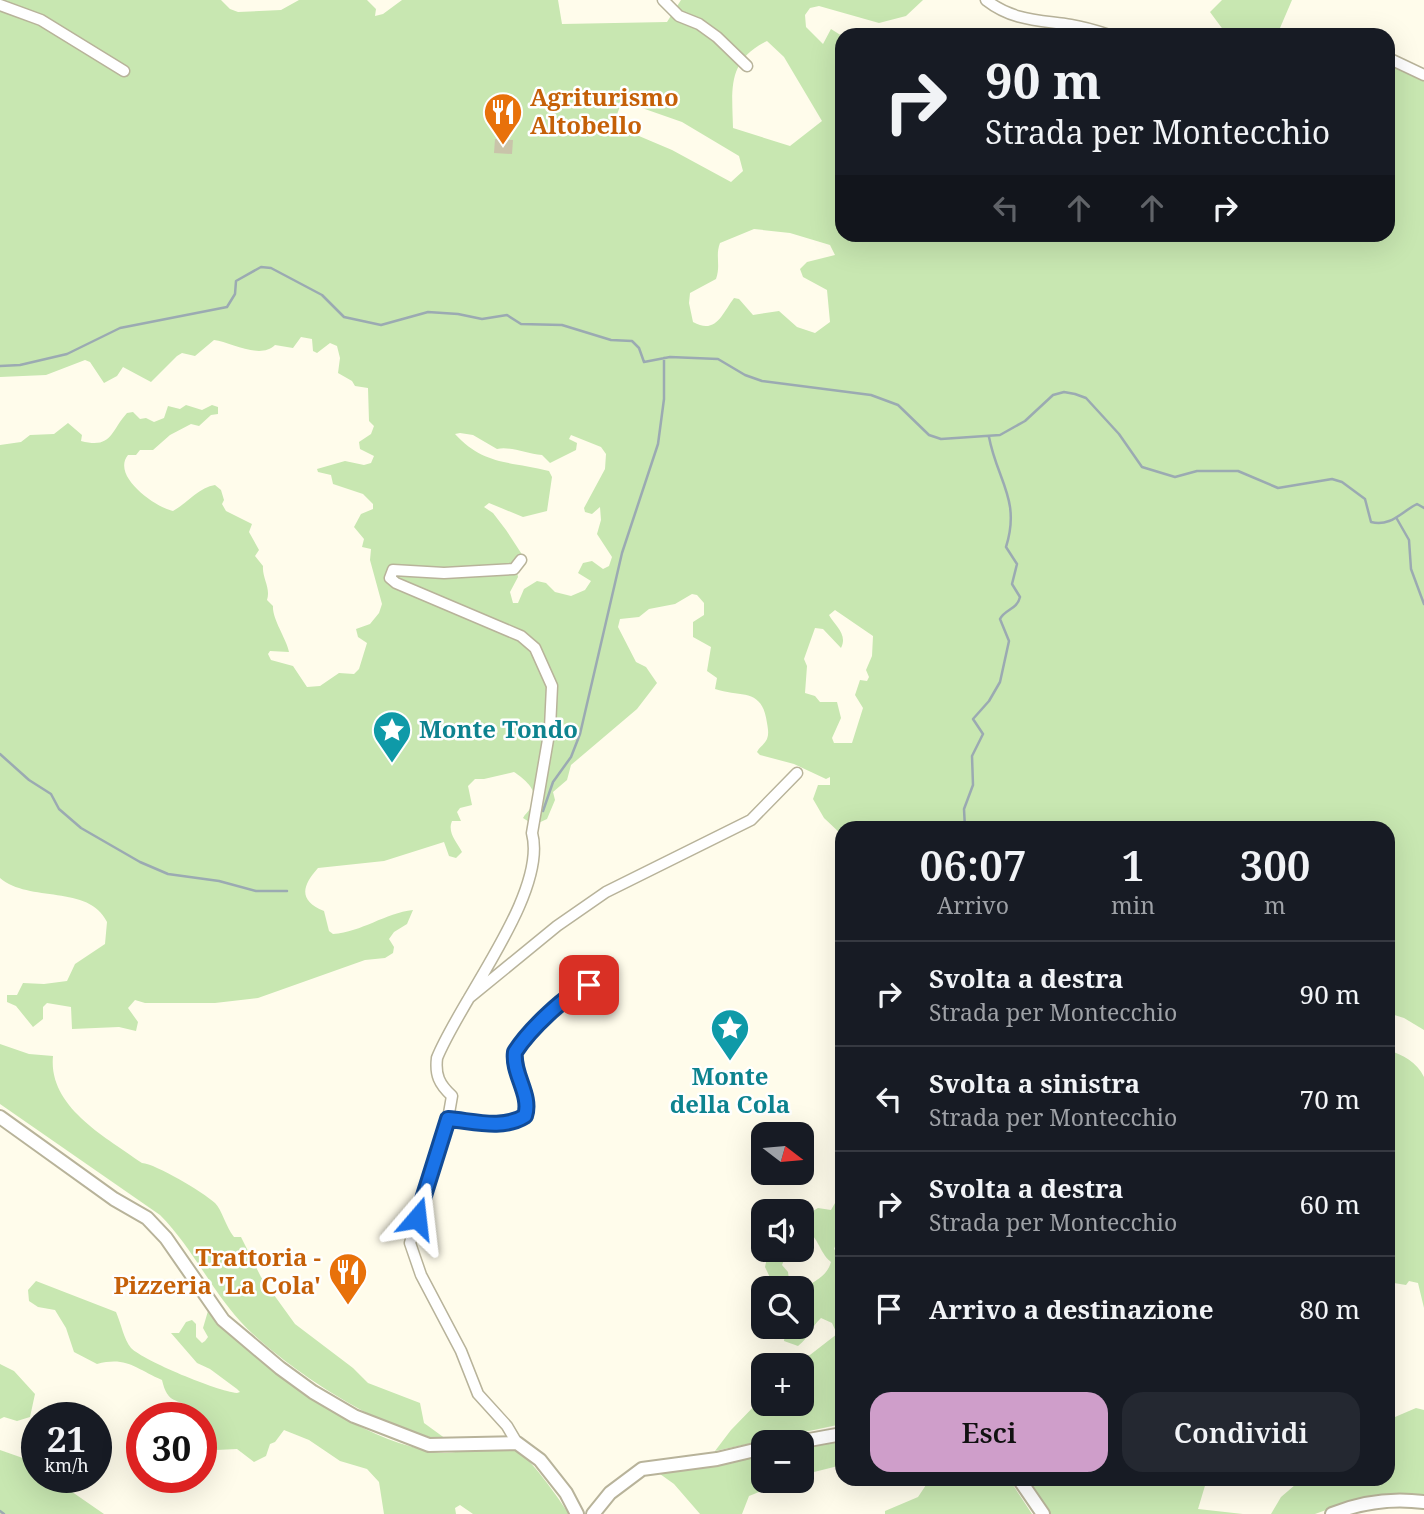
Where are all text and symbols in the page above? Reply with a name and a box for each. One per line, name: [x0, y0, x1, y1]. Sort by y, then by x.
text: 90 m: [985, 47, 1101, 113]
icon: right: [870, 56, 961, 147]
place label: Agriturismo Altobello: [530, 80, 679, 141]
restaurant icon: Agriturismo Altobello: [482, 91, 524, 146]
text: Strada per Montecchio: [985, 110, 1330, 153]
icon: left: [987, 189, 1025, 227]
icon: ahead: [1060, 189, 1098, 227]
icon: ahead: [1133, 189, 1171, 227]
icon: right: [1206, 189, 1244, 227]
place icon: Monte Tondo: [371, 709, 413, 764]
place label: Monte Tondo: [419, 712, 578, 745]
text: 06:07: [920, 836, 1027, 893]
text: 1: [1121, 836, 1145, 893]
text: 300: [1240, 836, 1310, 893]
text: Arrivo: [937, 889, 1009, 921]
text: min: [1111, 889, 1155, 921]
text: m: [1264, 889, 1286, 921]
pin: [559, 955, 619, 1015]
text: Svolta a destra: [929, 960, 1124, 996]
icon: arrive: [570, 966, 608, 1004]
icon: right: [870, 975, 908, 1013]
text: 90 m: [1300, 976, 1360, 1012]
text: Strada per Montecchio: [929, 996, 1177, 1028]
place icon: Monte della Cola: [709, 1007, 751, 1062]
place label: Monte della Cola: [670, 1059, 790, 1120]
text: Svolta a sinistra: [929, 1065, 1140, 1101]
icon: left: [870, 1080, 908, 1118]
text: 70 m: [1300, 1081, 1360, 1117]
text: Strada per Montecchio: [929, 1101, 1177, 1133]
north arrow: [751, 1122, 814, 1185]
map controls: [751, 1122, 814, 1493]
text: Svolta a destra: [929, 1170, 1124, 1206]
position arrow: [380, 1181, 454, 1255]
icon: right: [870, 1185, 908, 1223]
text: 60 m: [1300, 1186, 1360, 1222]
button: sound: [751, 1199, 814, 1262]
text: Strada per Montecchio: [929, 1206, 1177, 1238]
place label: Trattoria - Pizzeria 'La Cola': [114, 1240, 321, 1301]
restaurant icon: Trattoria - Pizzeria 'La Cola': [327, 1251, 369, 1306]
button: search: [751, 1276, 814, 1339]
icon: arrive: [870, 1290, 908, 1328]
text: Arrivo a destinazione: [929, 1291, 1214, 1327]
text: 80 m: [1300, 1291, 1360, 1327]
button: +: [751, 1353, 814, 1416]
button: Esci: [870, 1392, 1108, 1472]
button: Condividi: [1122, 1392, 1360, 1472]
speed limit sign: 30: [126, 1402, 217, 1493]
text: 21: [47, 1415, 86, 1462]
button: −: [751, 1430, 814, 1493]
text: km/h: [44, 1453, 89, 1477]

